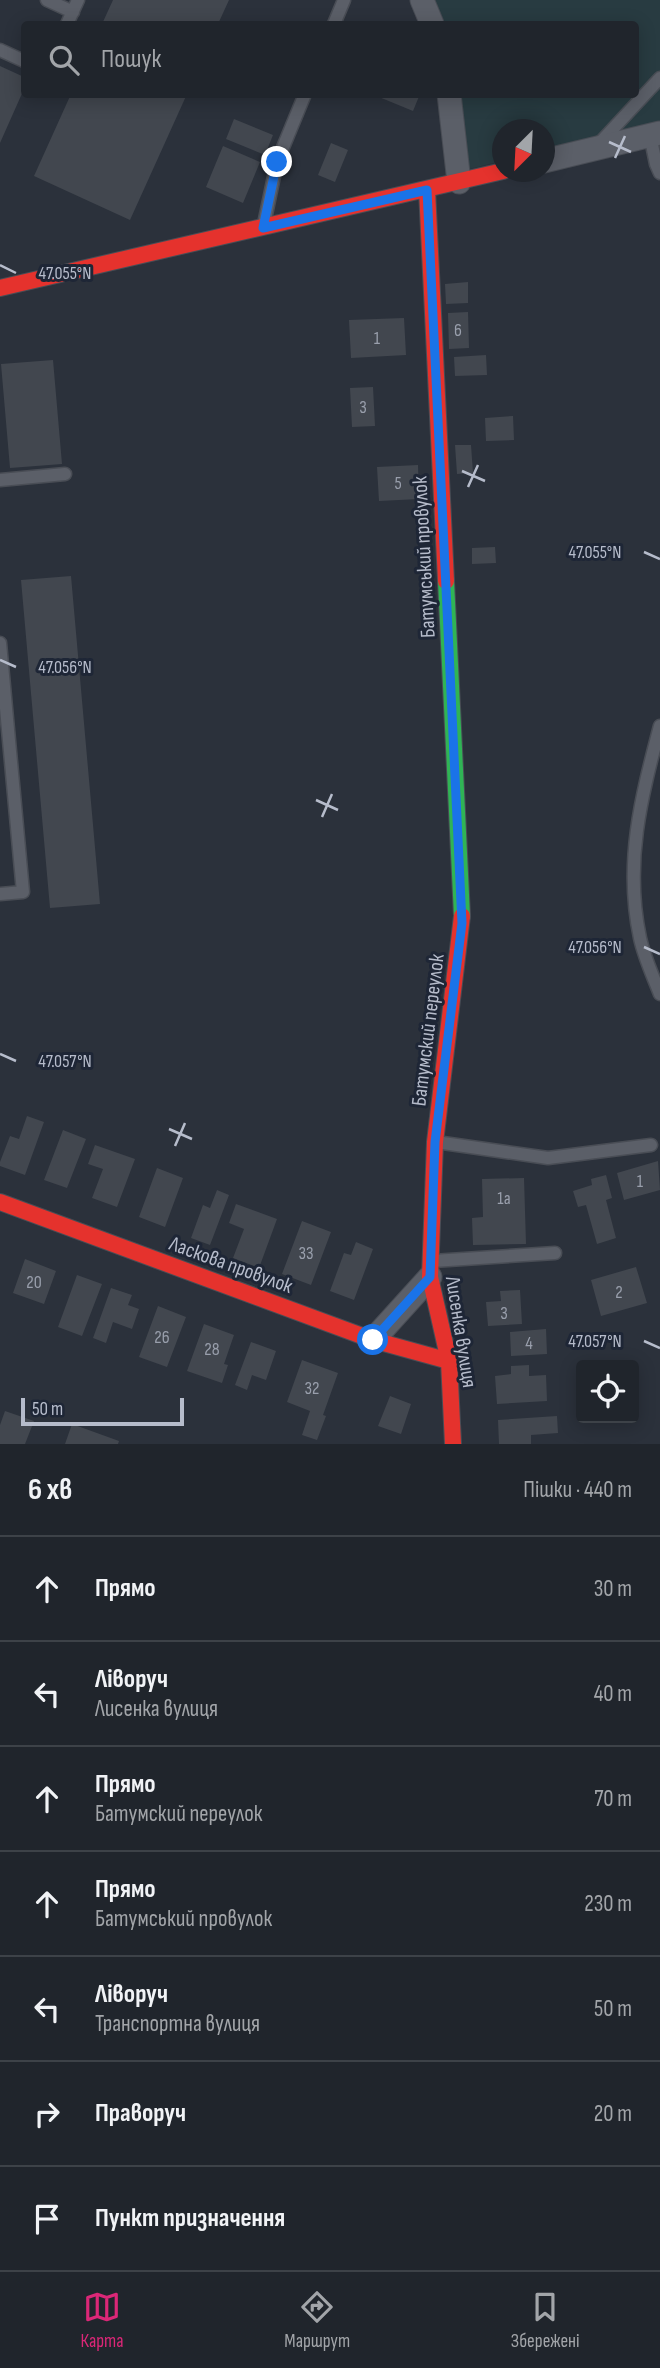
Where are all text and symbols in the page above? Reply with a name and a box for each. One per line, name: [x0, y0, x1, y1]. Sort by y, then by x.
search box: [21, 21, 639, 98]
icon: search: [45, 41, 83, 79]
text: Пошук: [101, 44, 161, 75]
north arrow: [492, 119, 555, 182]
route end: [261, 146, 292, 177]
text: 47.055°N: [39, 263, 91, 284]
house number: 6: [454, 320, 462, 341]
house number: 1: [374, 328, 381, 349]
house number: 3: [359, 397, 367, 418]
house number: 5: [394, 473, 402, 494]
street label: Батумський провулок: [407, 476, 441, 638]
text: 47.055°N: [569, 542, 621, 563]
text: 47.056°N: [38, 657, 92, 678]
text: 47.056°N: [568, 937, 622, 958]
street label: Батумский переулок: [406, 953, 450, 1107]
text: 47.057°N: [38, 1051, 92, 1072]
house number: 1: [637, 1171, 644, 1192]
house number: 1а: [497, 1188, 511, 1209]
street label: Ласкова провулок: [165, 1231, 296, 1299]
house number: 33: [298, 1243, 314, 1264]
house number: 20: [26, 1272, 42, 1293]
street label: Лисенка вулиця: [440, 1274, 482, 1389]
house number: 2: [615, 1282, 623, 1303]
house number: 3: [500, 1303, 508, 1324]
route start: [357, 1324, 388, 1355]
house number: 26: [154, 1327, 170, 1348]
text: 47.057°N: [568, 1331, 622, 1352]
house number: 4: [525, 1333, 533, 1354]
house number: 28: [204, 1339, 220, 1360]
map controls: [576, 1360, 639, 1423]
button: locate: [576, 1360, 639, 1423]
house number: 32: [305, 1378, 319, 1399]
scale bar: [21, 1395, 184, 1427]
text: 50 m: [32, 1398, 63, 1421]
text: 6 хв: [28, 1472, 72, 1508]
text: Пішки · 440 m: [523, 1476, 632, 1504]
icon: ahead: [28, 1570, 66, 1608]
text: Прямо: [95, 1573, 156, 1604]
text: 30 m: [594, 1575, 632, 1603]
text: Ліворуч: [95, 1664, 168, 1695]
icon: left: [28, 1675, 66, 1713]
text: 40 m: [594, 1680, 632, 1708]
text: Лисенка вулиця: [95, 1695, 218, 1723]
text: Прямо: [95, 1769, 156, 1800]
icon: ahead: [28, 1780, 66, 1818]
text: 70 m: [594, 1785, 632, 1813]
text: Батумский переулок: [95, 1800, 262, 1828]
text: Прямо: [95, 1874, 156, 1905]
icon: ahead: [28, 1885, 66, 1923]
text: 230 m: [584, 1890, 632, 1918]
text: Батумський провулок: [95, 1905, 272, 1933]
text: Ліворуч: [95, 1979, 168, 2010]
icon: left: [28, 1990, 66, 2028]
text: 50 m: [594, 1995, 632, 2023]
text: Транспортна вулиця: [95, 2010, 260, 2038]
icon: right: [28, 2095, 66, 2133]
text: Праворуч: [95, 2098, 186, 2129]
text: 20 m: [594, 2100, 632, 2128]
icon: arrive: [28, 2200, 66, 2238]
text: Пункт призначення: [95, 2203, 285, 2234]
tab: Карта: [80, 2288, 124, 2353]
tab: Маршрут: [284, 2288, 350, 2353]
tab: Збережені: [511, 2288, 580, 2353]

